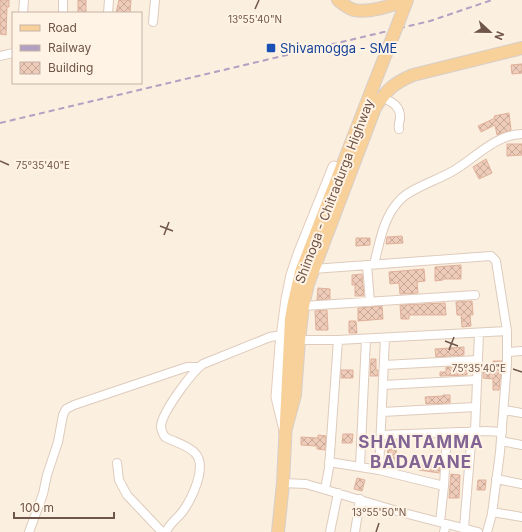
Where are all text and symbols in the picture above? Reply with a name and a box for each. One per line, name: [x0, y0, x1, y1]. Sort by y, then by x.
legend: [12, 12, 142, 84]
north arrow: [470, 12, 510, 52]
text: 13°55'40"N: [228, 13, 282, 25]
text: Road: [48, 20, 77, 35]
text: N: [491, 29, 507, 42]
text: Railway: [48, 40, 92, 55]
place label: Shivamogga - SME: [280, 40, 397, 56]
marker: Shivamogga - SME: [265, 42, 277, 54]
text: Building: [48, 60, 93, 75]
street label: Shimoga - Chitradurga Highway: [291, 96, 377, 286]
text: 75°35'40"E: [16, 159, 70, 171]
text: 75°35'40"E: [452, 362, 506, 374]
district label: SHANTAMMA BADAVANE: [358, 432, 484, 472]
scale bar: [14, 494, 114, 520]
text: 100 m: [20, 500, 54, 515]
text: 13°55'50"N: [352, 506, 406, 518]

